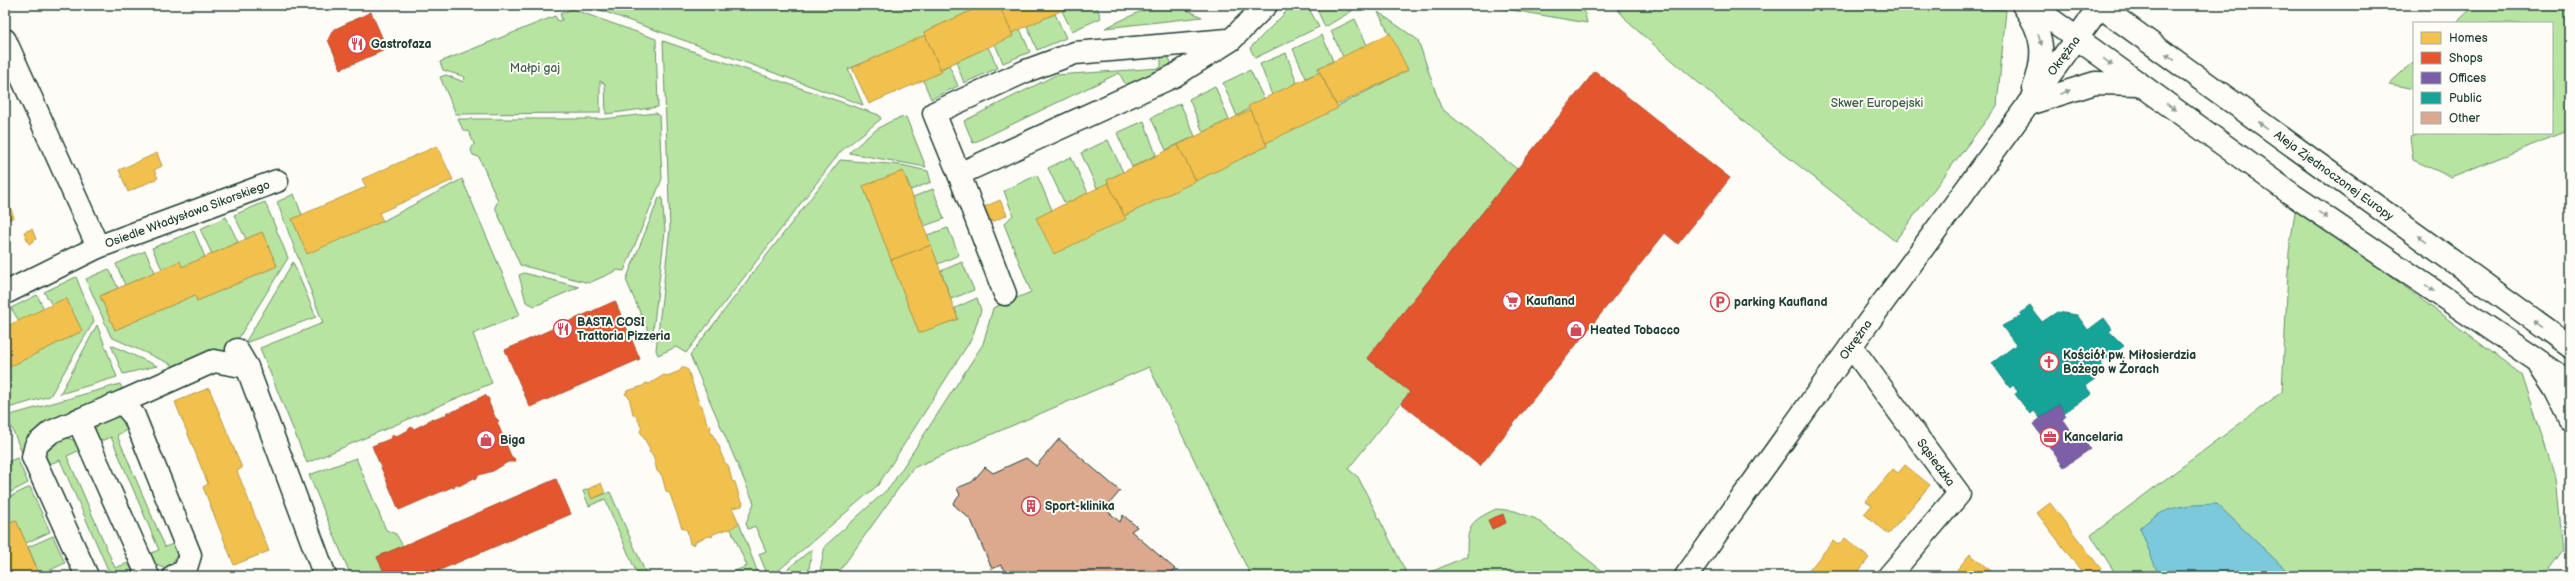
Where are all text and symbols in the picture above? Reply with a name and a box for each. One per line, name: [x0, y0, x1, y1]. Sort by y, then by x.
legend: [2413, 22, 2553, 134]
text: Homes: [2449, 31, 2488, 46]
restaurant icon: Gastrofaza: [346, 33, 368, 55]
street label: Okrężna: [2045, 33, 2084, 79]
one-way arrow: [2037, 34, 2043, 46]
place label: Gastrofaza: [371, 37, 431, 52]
text: Shops: [2449, 51, 2483, 66]
one-way arrow: [2164, 53, 2175, 61]
one-way arrow: [2103, 58, 2114, 66]
park label: Małpi gaj: [510, 61, 560, 76]
text: Offices: [2449, 71, 2486, 86]
one-way arrow: [2059, 89, 2071, 95]
text: Public: [2449, 91, 2482, 106]
park label: Skwer Europejski: [1831, 96, 1923, 111]
one-way arrow: [2166, 103, 2177, 111]
text: Other: [2449, 111, 2481, 126]
one-way arrow: [2258, 121, 2268, 129]
street label: Aleja Zjednoczonej Europy: [2271, 128, 2397, 224]
street label: Osiedle Władysława Sikorskiego: [103, 177, 272, 252]
one-way arrow: [2317, 211, 2328, 219]
one-way arrow: [2416, 235, 2427, 244]
one-way arrow: [2425, 284, 2435, 292]
supermarket icon: Kaufland: [1501, 290, 1523, 312]
parking icon: parking Kaufland: [1709, 291, 1731, 313]
place label: Kaufland: [1526, 294, 1575, 309]
place label: parking Kaufland: [1734, 295, 1827, 310]
place label: BASTA COSI Trattoria Pizzeria: [577, 315, 671, 344]
street label: Okrężna: [1837, 317, 1876, 363]
restaurant icon: BASTA COSI Trattoria Pizzeria: [552, 318, 574, 340]
shop icon: Heated Tobacco: [1565, 319, 1587, 341]
one-way arrow: [2533, 320, 2544, 328]
place label: Heated Tobacco: [1590, 323, 1680, 338]
place label: Kościół pw. Miłosierdzia Bożego w Żorach: [2063, 348, 2196, 377]
church icon: Kościół pw. Miłosierdzia Bożego w Żorach: [2038, 351, 2060, 373]
office icon: Kancelaria: [2039, 426, 2061, 448]
shop icon: Biga: [475, 429, 497, 451]
place label: Kancelaria: [2064, 430, 2123, 445]
place label: Biga: [500, 433, 525, 448]
street label: Sąsiedzka: [1913, 436, 1958, 489]
building icon: Sport-klinika: [1020, 495, 1042, 517]
place label: Sport-klinika: [1045, 499, 1115, 514]

